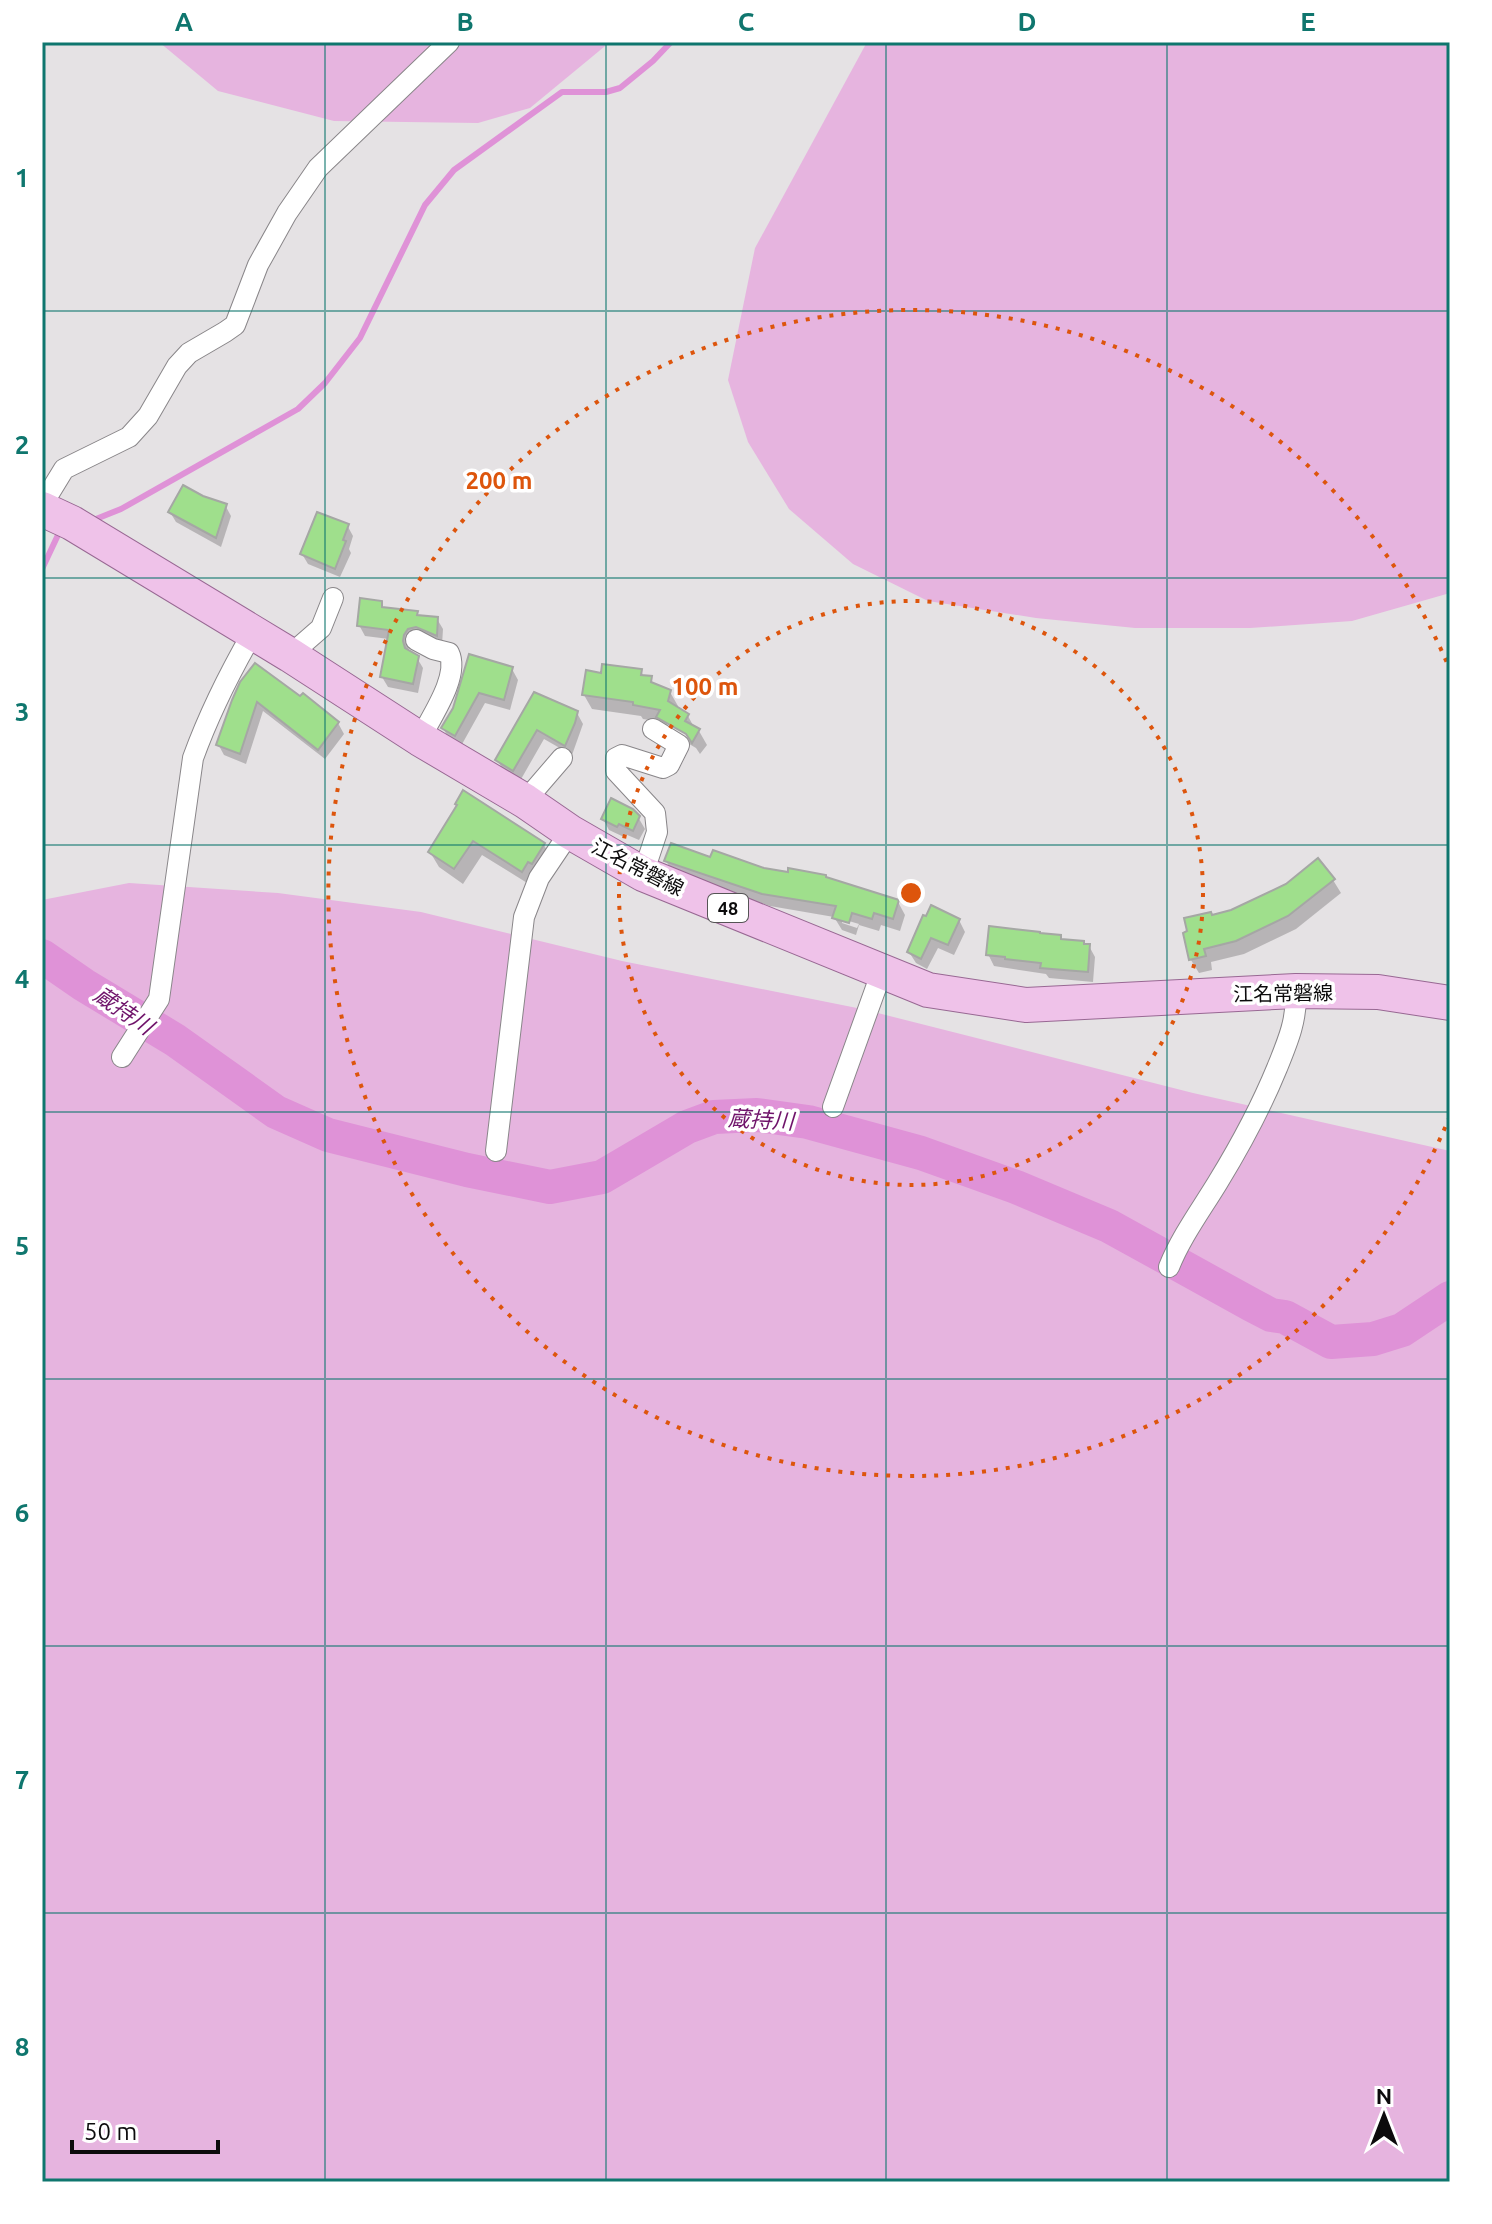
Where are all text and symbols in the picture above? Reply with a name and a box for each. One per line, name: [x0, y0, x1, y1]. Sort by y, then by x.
text: A: [175, 7, 194, 36]
text: B: [456, 7, 474, 36]
text: C: [738, 7, 755, 36]
text: D: [1018, 7, 1036, 36]
text: E: [1300, 7, 1316, 36]
text: 1: [15, 163, 29, 192]
text: 2: [15, 430, 29, 459]
text: 200 m: [466, 467, 532, 494]
text: 100 m: [672, 673, 738, 700]
text: 3: [15, 697, 29, 726]
street label: 江名常磐線: [588, 834, 688, 900]
centre of rings: [897, 879, 925, 907]
road number: 48: [708, 894, 748, 922]
text: 4: [15, 964, 29, 993]
water label: 蔵持川: [90, 981, 160, 1040]
street label: 江名常磐線: [1233, 981, 1333, 1005]
water label: 蔵持川: [727, 1105, 797, 1133]
text: 5: [15, 1231, 29, 1260]
text: 6: [15, 1498, 29, 1527]
text: 7: [15, 1765, 29, 1794]
text: 8: [15, 2032, 29, 2061]
north arrow: [1344, 2076, 1424, 2156]
text: N: [1376, 2083, 1392, 2108]
scale bar: [72, 2104, 218, 2154]
text: 50 m: [84, 2118, 137, 2145]

